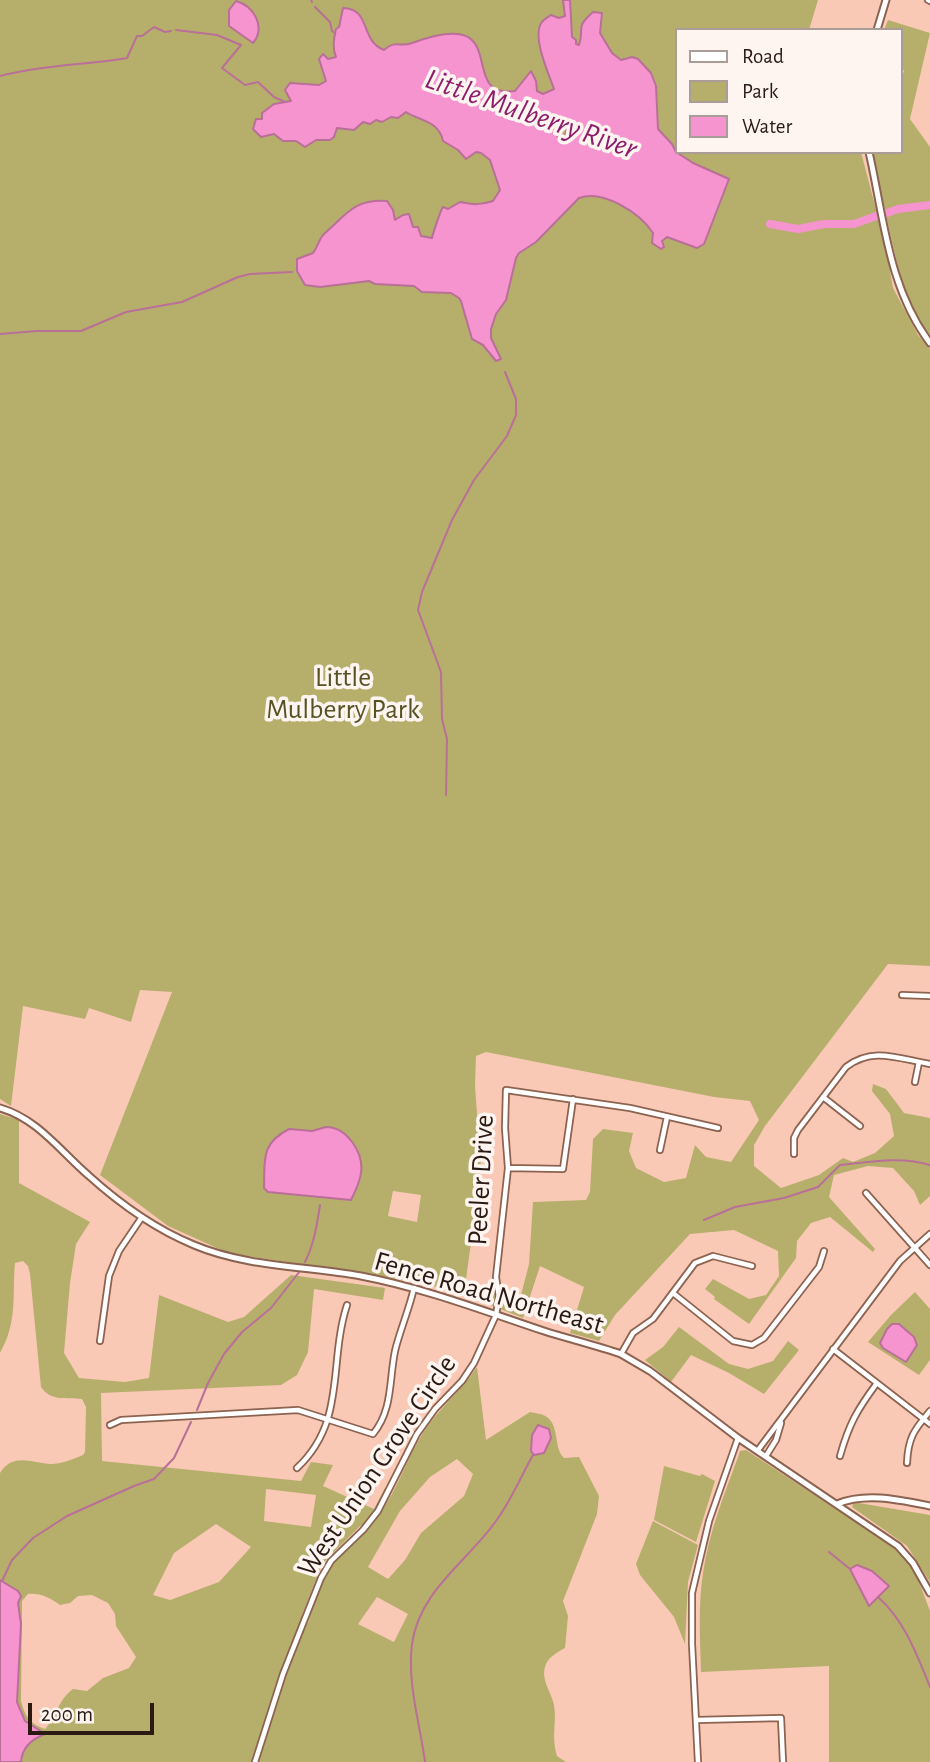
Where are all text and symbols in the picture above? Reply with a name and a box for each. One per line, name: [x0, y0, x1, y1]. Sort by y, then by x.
legend: [674, 28, 902, 154]
text: Road: [742, 46, 784, 67]
water label: Little Mulberry River: [420, 61, 642, 167]
text: Park: [742, 81, 778, 102]
text: Water: [742, 116, 792, 137]
park label: Little Mulberry Park: [266, 661, 420, 727]
street label: Peeler Drive: [461, 1114, 501, 1246]
street label: Fence Road Northeast: [371, 1244, 607, 1342]
street label: West Union Grove Circle: [290, 1349, 464, 1583]
scale bar: [32, 1688, 158, 1732]
text: 200 m: [41, 1704, 93, 1725]

